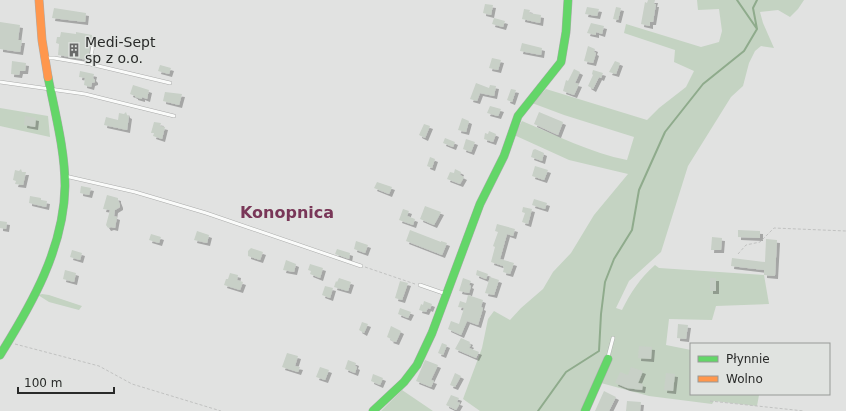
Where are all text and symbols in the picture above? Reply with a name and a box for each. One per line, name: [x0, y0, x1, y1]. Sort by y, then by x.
place label: Medi-Sept sp z o.o.: [85, 34, 156, 66]
building icon: Medi-Sept sp z o.o.: [66, 42, 82, 58]
district label: Konopnica: [240, 203, 334, 222]
legend: [690, 343, 830, 395]
text: Płynnie: [726, 352, 770, 366]
scale bar: [18, 369, 114, 395]
text: Wolno: [726, 372, 763, 386]
text: 100 m: [24, 376, 62, 390]

